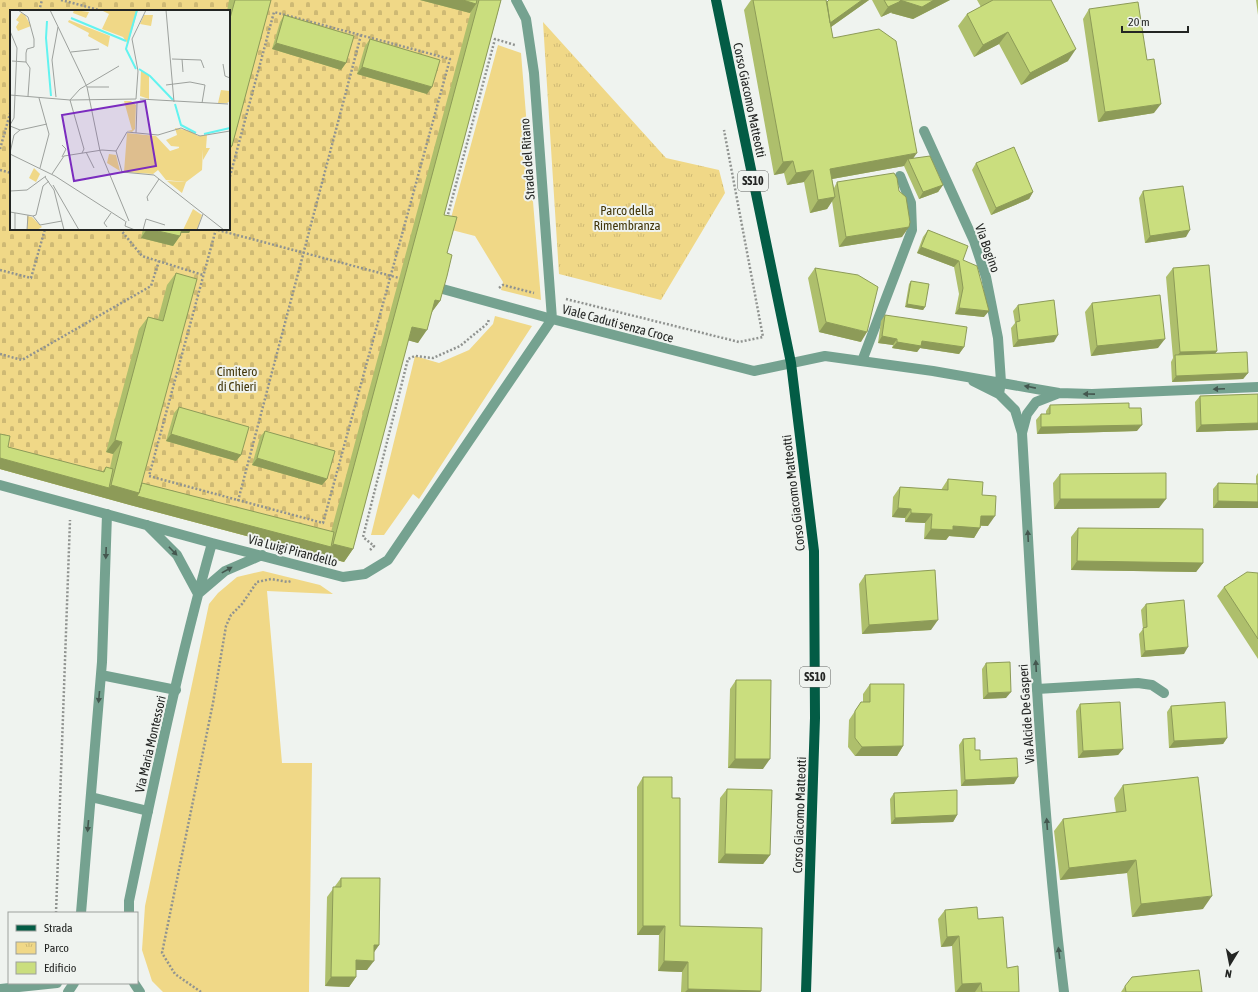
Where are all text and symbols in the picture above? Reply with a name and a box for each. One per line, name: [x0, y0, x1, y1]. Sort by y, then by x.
scale bar: [1122, 8, 1188, 34]
inset map: [10, 10, 230, 230]
text: 20 m: [1128, 15, 1150, 29]
street label: Corso Giacomo Matteotti: [730, 41, 769, 159]
street label: Strada del Ritano: [517, 118, 538, 200]
road number: SS10: [738, 171, 768, 191]
park label: Parco della Rimembranza: [594, 203, 660, 233]
street label: Via Bogino: [972, 222, 1003, 274]
street label: Viale Caduti senza Croce: [560, 301, 675, 346]
park label: Cimitero di Chieri: [217, 364, 257, 394]
one-way arrow: [1024, 384, 1036, 390]
one-way arrow: [1212, 386, 1225, 392]
one-way arrow: [1082, 391, 1095, 397]
street label: Corso Giacomo Matteotti: [779, 434, 808, 552]
one-way arrow: [1025, 530, 1032, 542]
street label: Via Luigi Pirandello: [247, 531, 339, 570]
one-way arrow: [168, 546, 178, 556]
one-way arrow: [103, 547, 109, 560]
one-way arrow: [221, 567, 233, 574]
one-way arrow: [1032, 660, 1039, 672]
street label: Via Alcide De Gasperi: [1016, 664, 1037, 764]
road number: SS10: [800, 667, 830, 687]
one-way arrow: [96, 691, 102, 703]
street label: Via Maria Montessori: [132, 694, 169, 794]
street label: Corso Giacomo Matteotti: [790, 756, 809, 874]
one-way arrow: [1044, 818, 1051, 830]
one-way arrow: [85, 820, 92, 832]
legend: [8, 912, 138, 984]
text: Strada: [44, 921, 73, 935]
text: Parco: [44, 941, 69, 955]
north arrow: [1210, 944, 1250, 984]
one-way arrow: [1056, 947, 1062, 959]
text: Edificio: [44, 961, 77, 975]
text: N: [1224, 967, 1233, 980]

